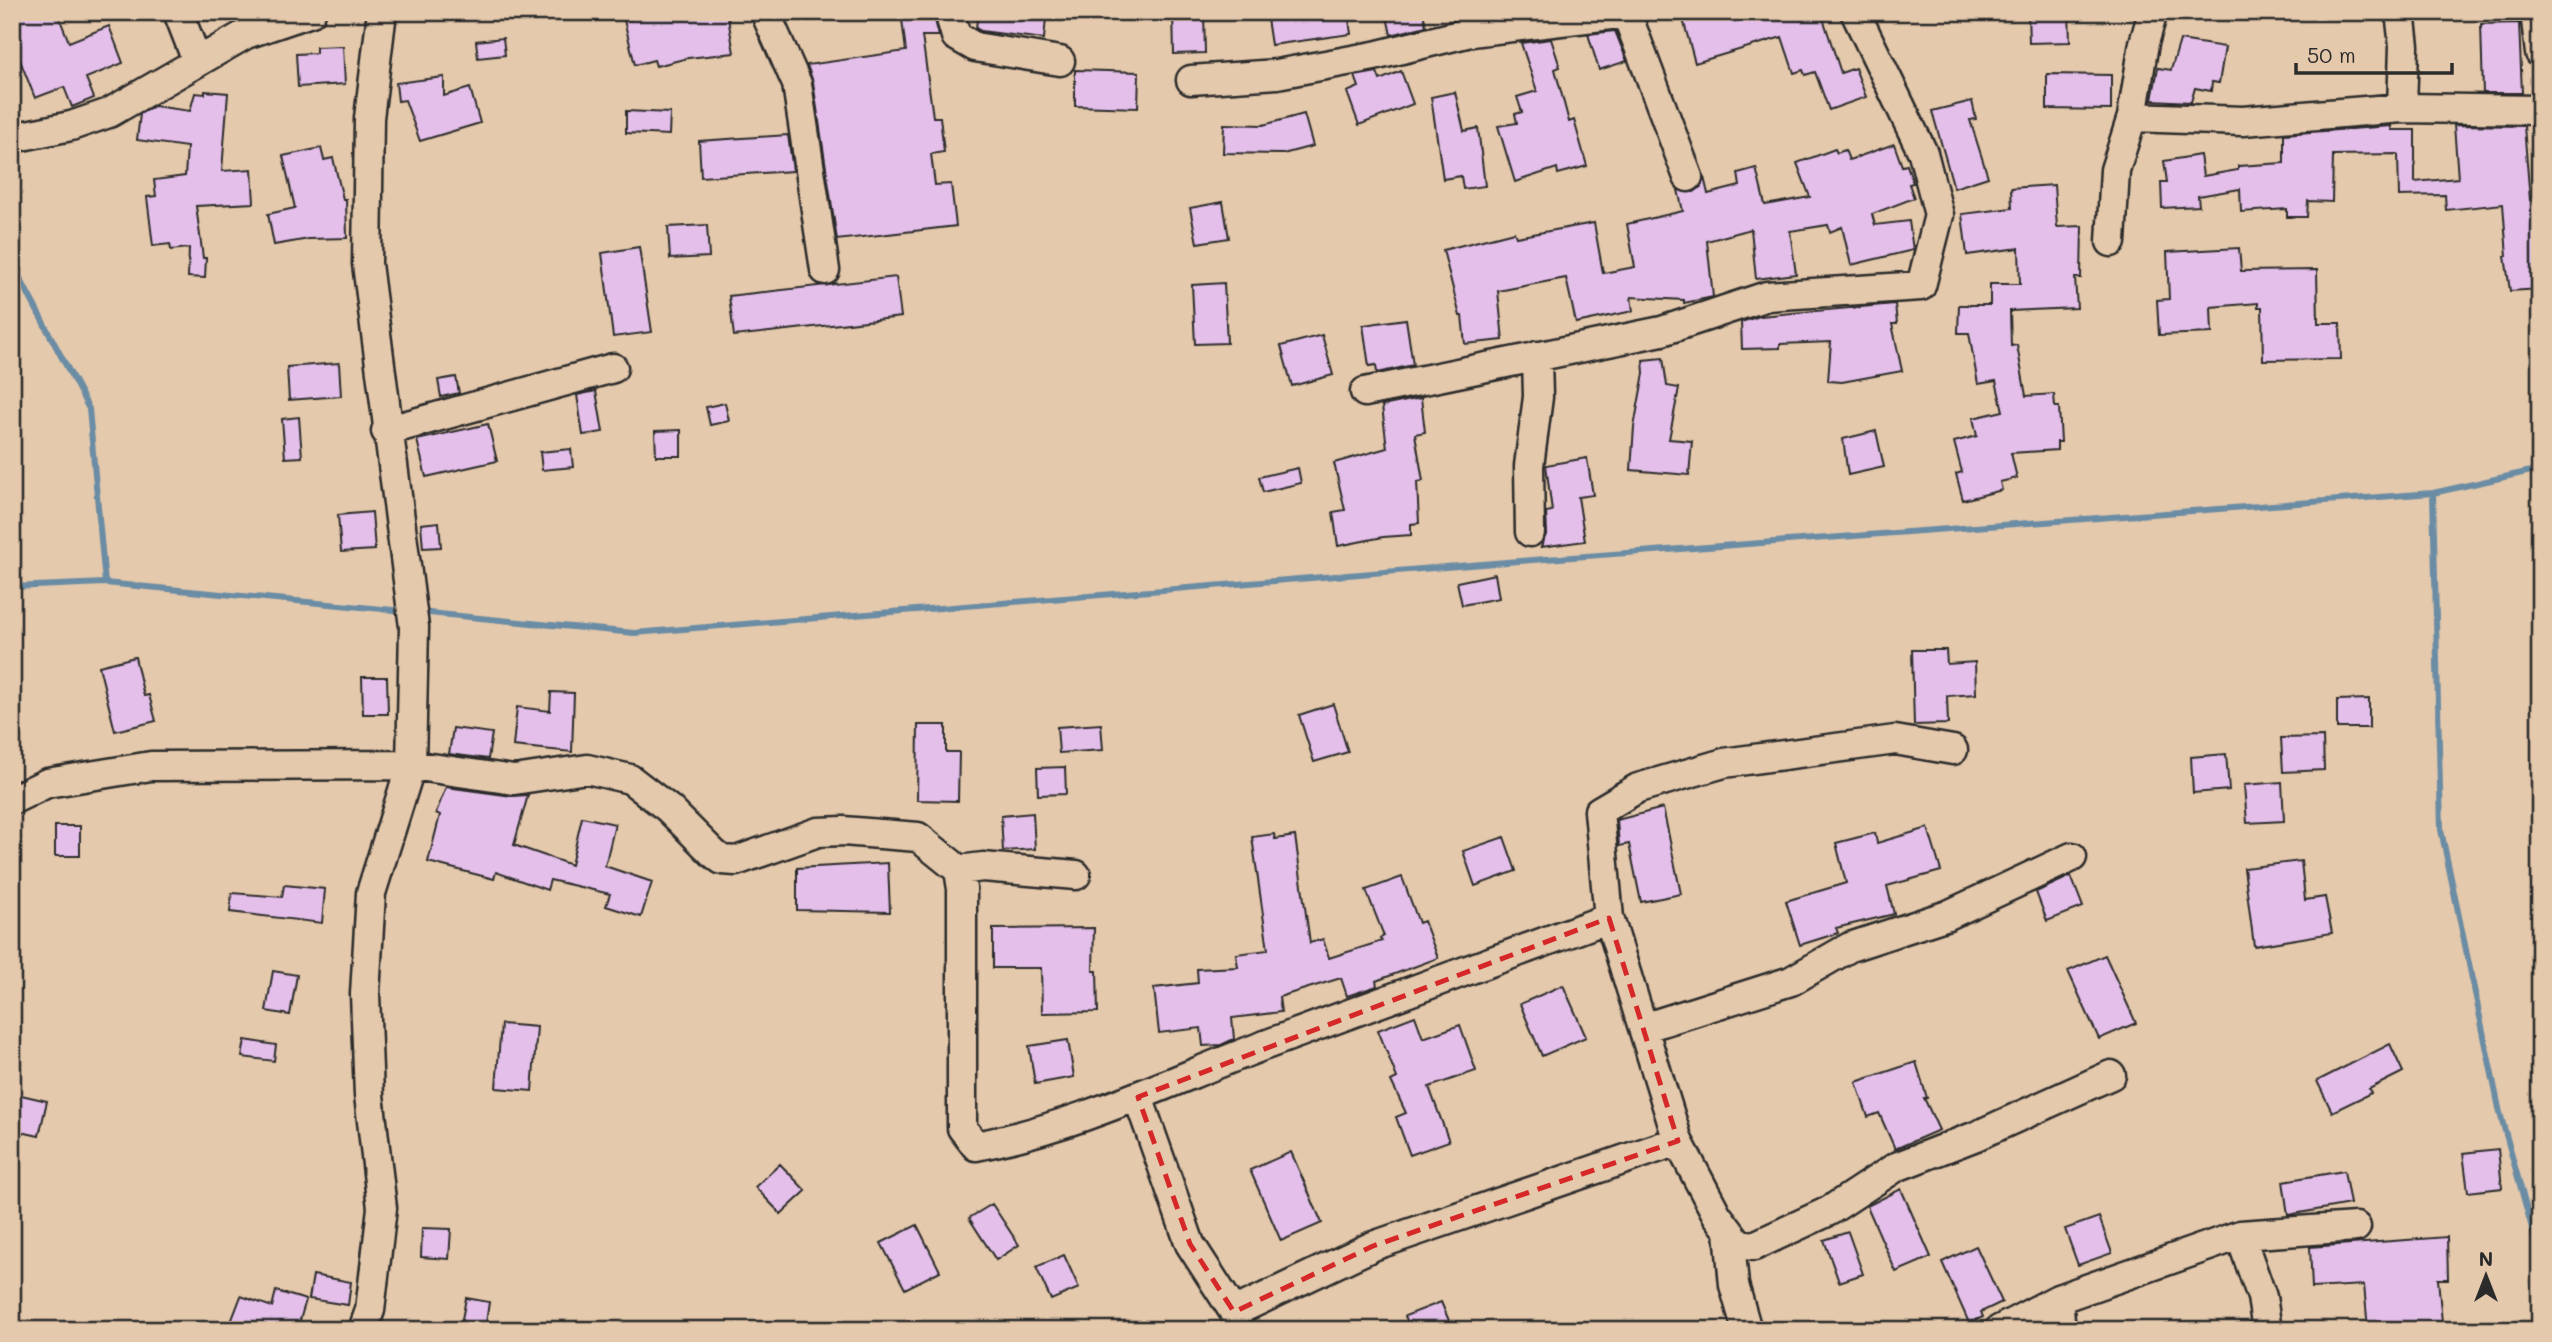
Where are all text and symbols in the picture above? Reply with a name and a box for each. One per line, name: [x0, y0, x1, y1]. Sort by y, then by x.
scale bar: [2296, 32, 2452, 76]
text: 50 m: [2307, 41, 2356, 68]
north arrow: [2450, 1240, 2520, 1310]
text: N: [2479, 1246, 2493, 1271]

